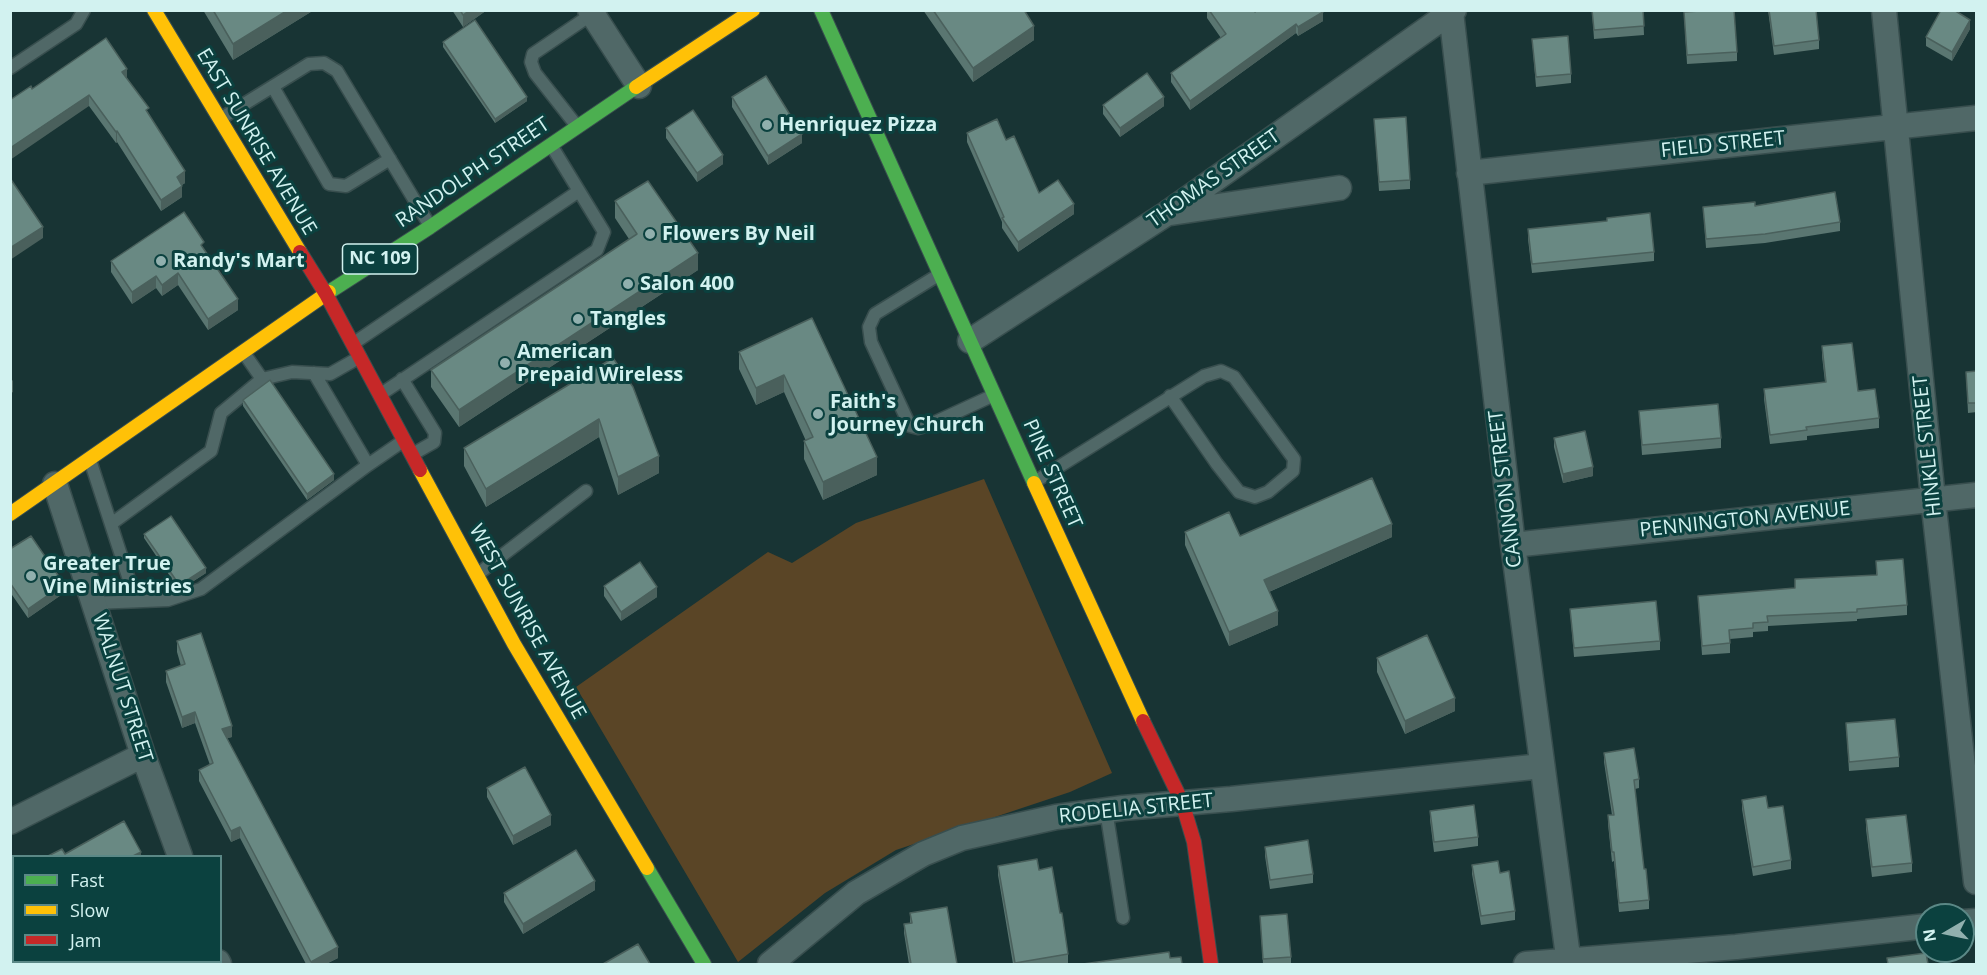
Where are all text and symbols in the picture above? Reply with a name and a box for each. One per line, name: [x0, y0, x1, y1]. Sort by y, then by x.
street label: EAST SUNRISE AVENUE: [191, 44, 321, 240]
street label: RANDOLPH STREET: [392, 113, 554, 233]
place label: Henriquez Pizza: [779, 113, 937, 137]
marker: Henriquez Pizza: [760, 118, 774, 132]
street label: THOMAS STREET: [1143, 125, 1285, 233]
street label: FIELD STREET: [1660, 127, 1786, 163]
place label: Flowers By Neil: [662, 222, 815, 246]
marker: Flowers By Neil: [643, 227, 657, 241]
road number: NC 109: [342, 244, 418, 274]
place label: Randy's Mart: [173, 249, 305, 273]
marker: Randy's Mart: [154, 254, 168, 268]
place label: Salon 400: [640, 272, 734, 296]
marker: Salon 400: [621, 277, 635, 291]
place label: Tangles: [590, 307, 666, 331]
marker: Tangles: [571, 312, 585, 326]
place label: American Prepaid Wireless: [517, 340, 683, 387]
marker: American Prepaid Wireless: [498, 356, 512, 370]
street label: HINKLE STREET: [1909, 374, 1947, 518]
place label: Faith's Journey Church: [830, 390, 984, 437]
marker: Faith's Journey Church: [811, 407, 825, 421]
street label: CANNON STREET: [1484, 409, 1528, 569]
street label: PINE STREET: [1017, 416, 1087, 532]
street label: PENNINGTON AVENUE: [1638, 497, 1852, 543]
street label: WEST SUNRISE AVENUE: [463, 520, 591, 724]
place label: Greater True Vine Ministries: [43, 552, 192, 599]
marker: Greater True Vine Ministries: [24, 569, 38, 583]
street label: WALNUT STREET: [87, 611, 157, 765]
street label: RODELIA STREET: [1058, 789, 1214, 829]
legend: [12, 855, 222, 963]
text: Fast: [70, 868, 104, 892]
text: Slow: [70, 898, 109, 922]
north arrow: [1915, 903, 1975, 963]
text: N: [1917, 927, 1941, 944]
text: Jam: [70, 928, 102, 952]

